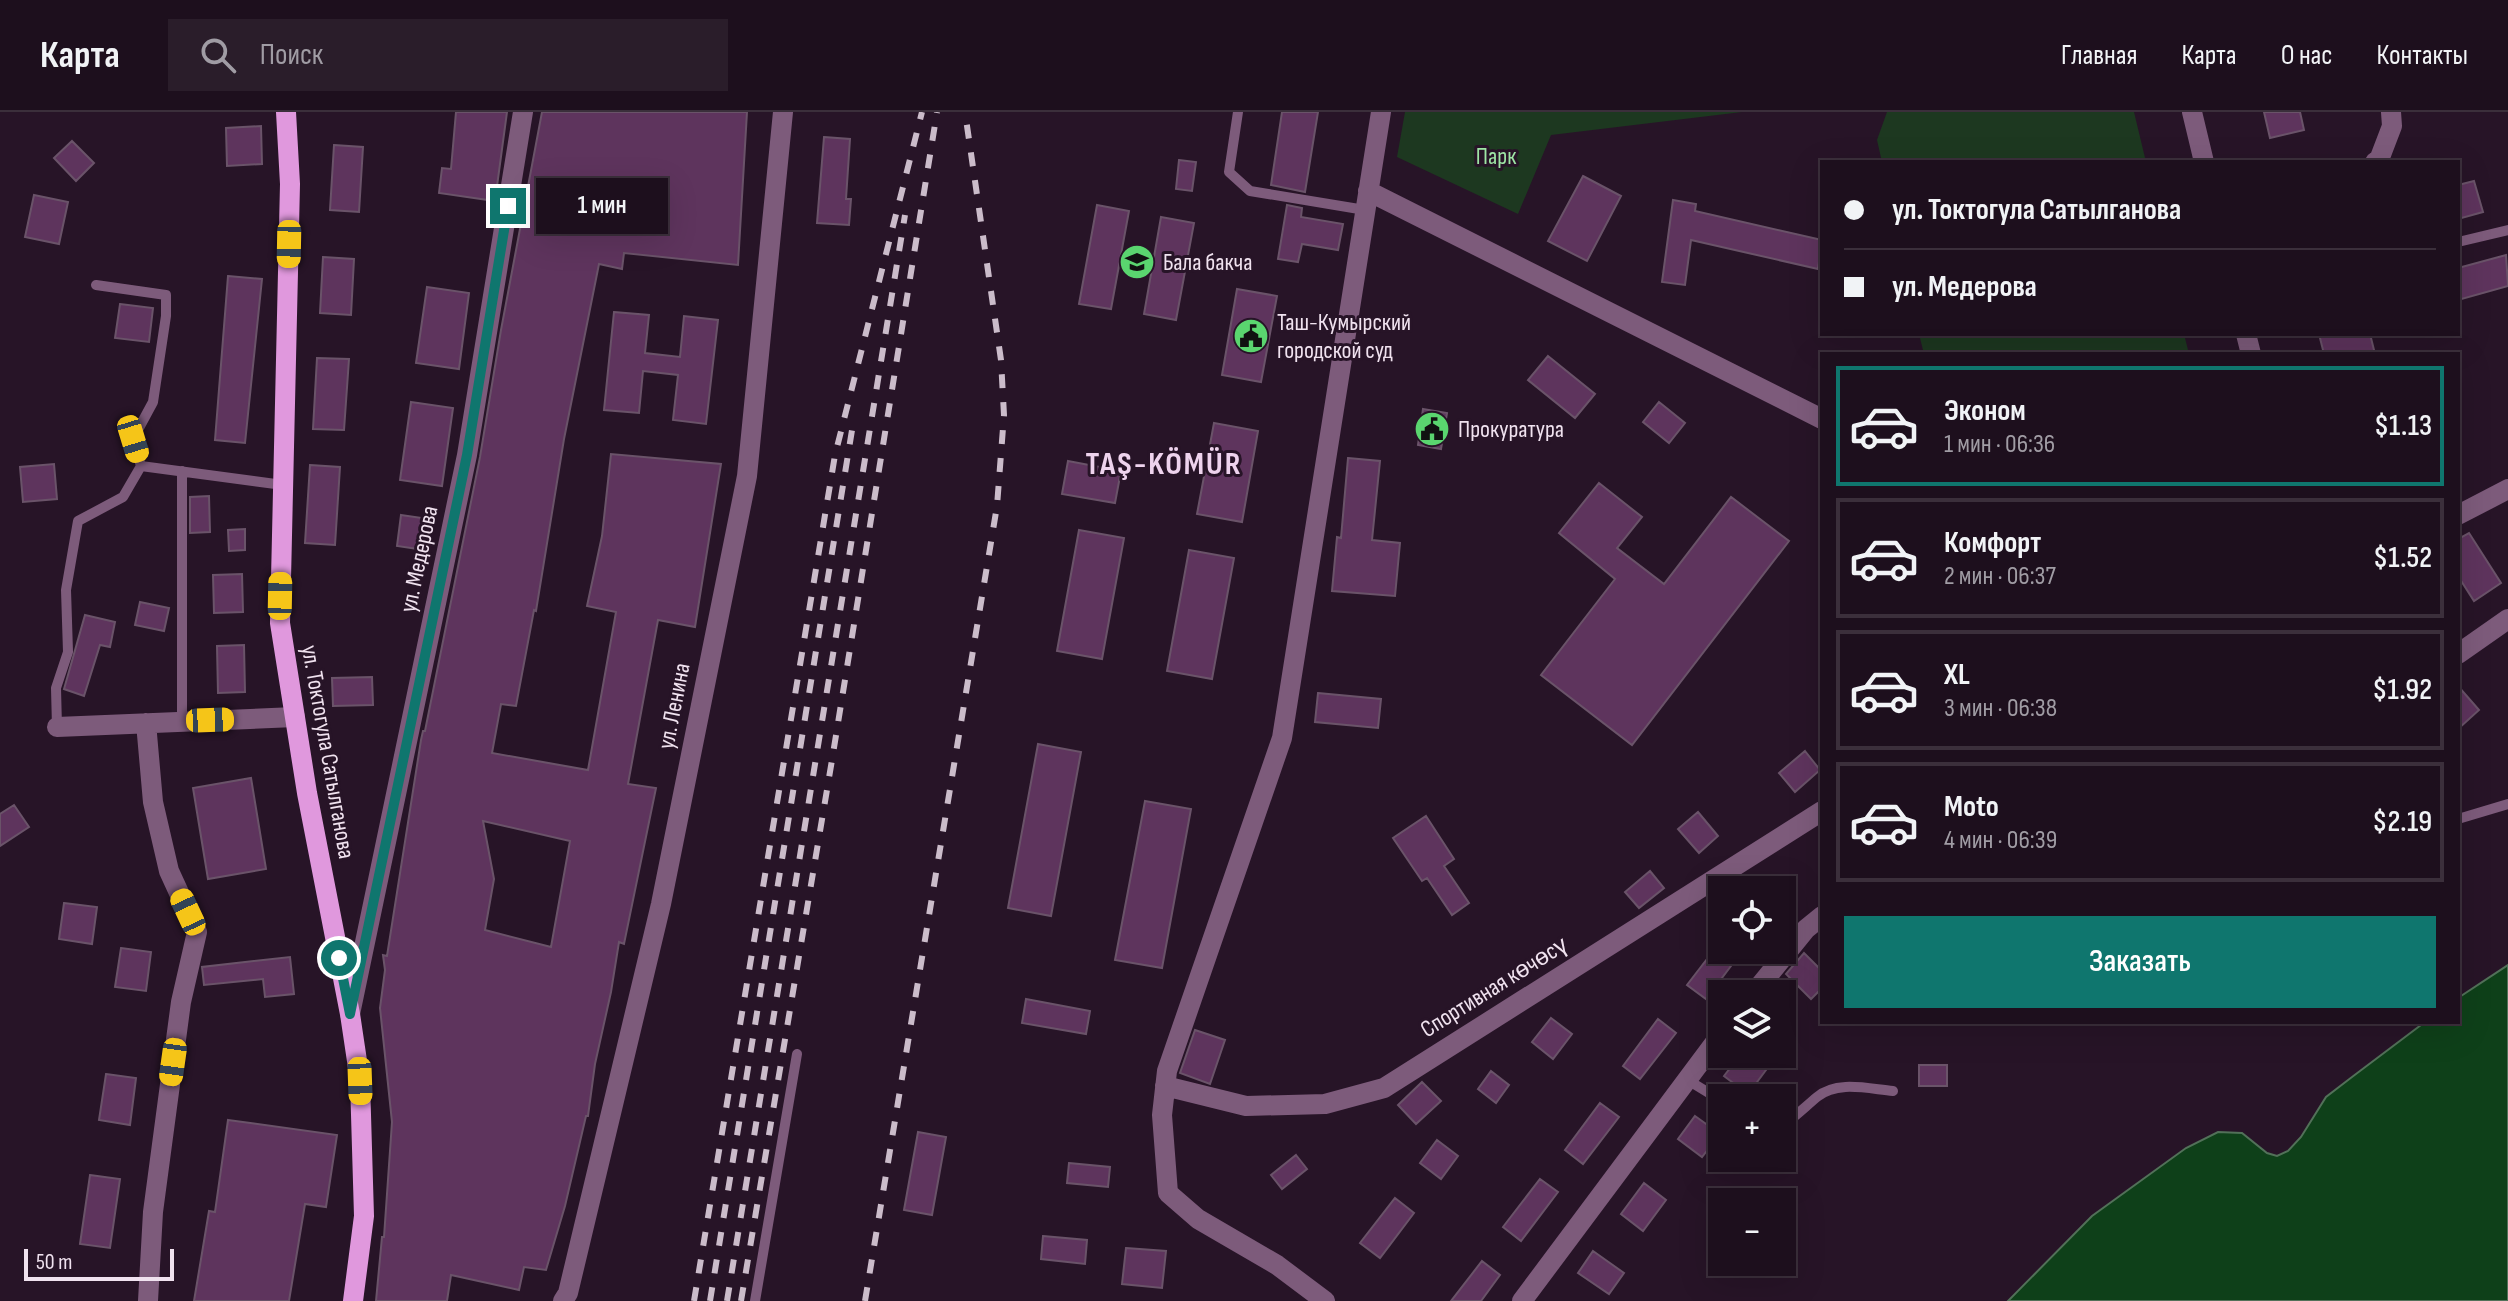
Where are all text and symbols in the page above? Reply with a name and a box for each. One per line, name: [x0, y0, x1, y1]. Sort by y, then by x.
search box: [168, 19, 728, 91]
text: Карта: [40, 33, 120, 78]
icon: search: [196, 33, 240, 77]
text: Поиск: [260, 37, 323, 73]
text: Главная: [2061, 39, 2137, 72]
text: Карта: [2181, 39, 2237, 72]
text: О нас: [2281, 39, 2333, 72]
text: Контакты: [2377, 39, 2468, 72]
park label: Парк: [1476, 142, 1517, 171]
callout: 1 мин: [536, 178, 668, 234]
route end: [490, 188, 526, 224]
text: 1 мин: [577, 190, 627, 221]
text: ул. Токтогула Сатылганова: [1892, 192, 2181, 228]
car: [277, 220, 301, 268]
school or university icon: Бала бакча: [1118, 243, 1156, 281]
place label: Бала бакча: [1163, 248, 1252, 277]
text: ул. Медерова: [1892, 269, 2037, 305]
place label: Таш-Кумырский городской суд: [1277, 308, 1411, 365]
public building icon: Таш-Кумырский городской суд: [1232, 317, 1270, 355]
icon: car: [1848, 390, 1920, 462]
text: Эконом: [1944, 393, 2026, 429]
text: $1.13: [2374, 408, 2432, 444]
public building icon: Прокуратура: [1413, 410, 1451, 448]
car: [115, 413, 151, 465]
place label: Прокуратура: [1458, 415, 1564, 444]
text: 1 мин · 06:36: [1944, 429, 2055, 460]
district label: TAŞ-KÖMÜR: [1086, 445, 1242, 484]
street label: ул. Медерова: [394, 503, 444, 615]
icon: car: [1848, 522, 1920, 594]
text: Комфорт: [1944, 525, 2041, 561]
text: $1.52: [2373, 540, 2432, 576]
text: 2 мин · 06:37: [1944, 561, 2056, 592]
car: [268, 572, 292, 620]
street label: ул. Токтогула Сатылганова: [295, 643, 361, 861]
icon: car: [1848, 654, 1920, 726]
text: XL: [1944, 657, 1970, 693]
street label: ул. Ленина: [651, 660, 697, 752]
text: $1.92: [2372, 672, 2432, 708]
text: 3 мин · 06:38: [1944, 693, 2057, 724]
car: [186, 707, 234, 733]
icon: car: [1848, 786, 1920, 858]
text: Moto: [1944, 789, 1999, 825]
text: $2.19: [2372, 804, 2432, 840]
text: 4 мин · 06:39: [1944, 825, 2057, 856]
map controls: [1708, 876, 1796, 1276]
button: locate: [1708, 876, 1796, 964]
car: [167, 885, 209, 939]
button: Заказать: [1844, 916, 2436, 1008]
street label: Спортивная көчөсү: [1415, 930, 1573, 1044]
route start: [321, 940, 357, 976]
button: layers: [1708, 980, 1796, 1068]
car: [158, 1037, 188, 1087]
car: [347, 1057, 373, 1105]
button: +: [1708, 1084, 1796, 1172]
button: −: [1708, 1188, 1796, 1276]
scale bar: [24, 1245, 174, 1281]
text: 50 m: [36, 1249, 72, 1276]

